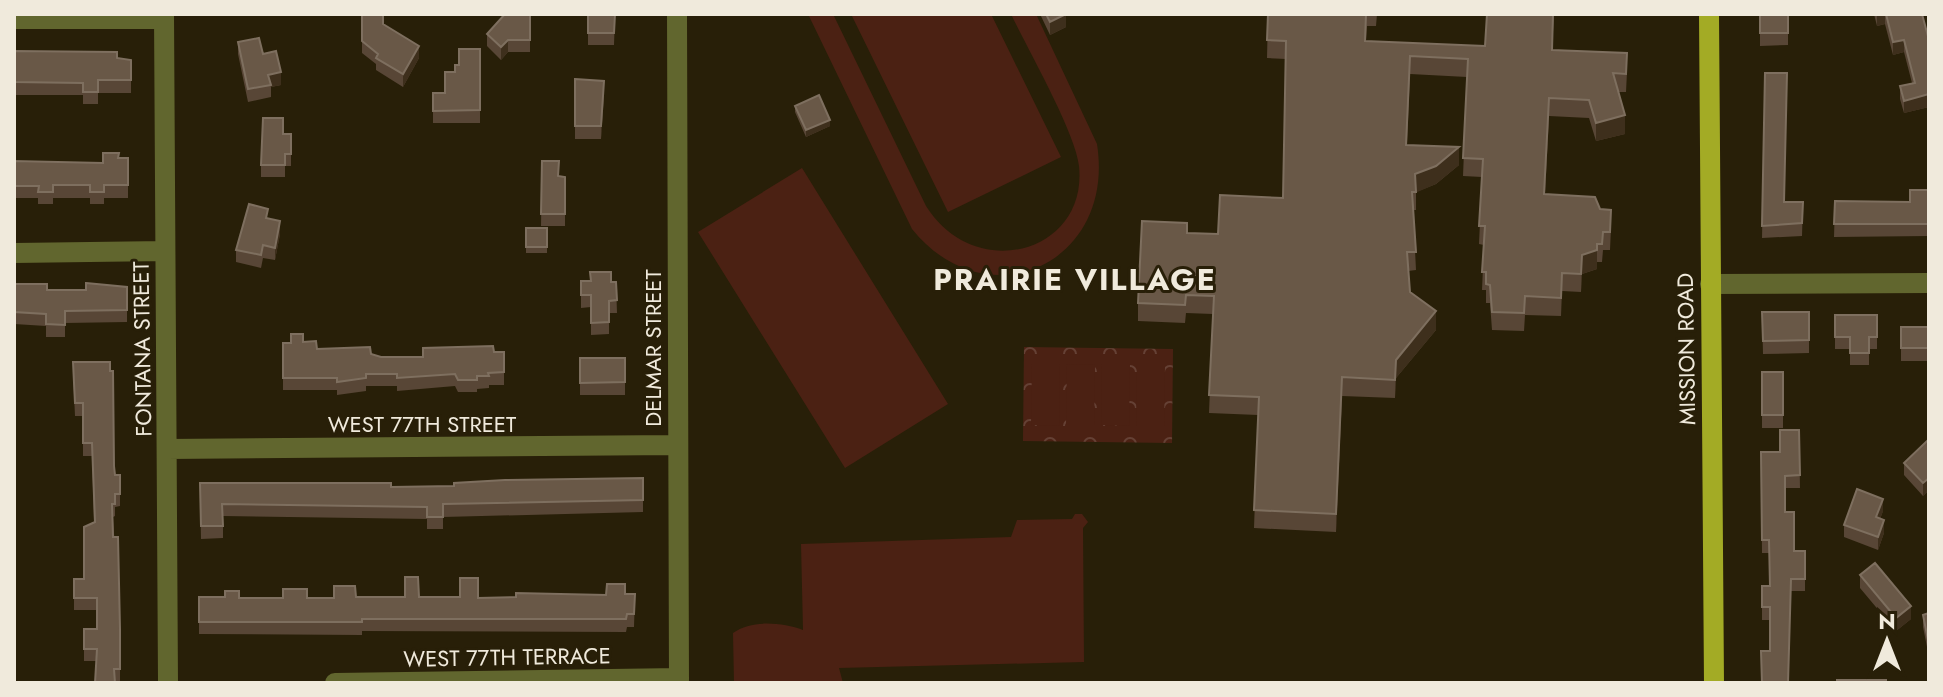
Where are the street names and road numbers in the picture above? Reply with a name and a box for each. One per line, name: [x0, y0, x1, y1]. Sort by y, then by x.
street label: FONTANA STREET: [124, 260, 160, 437]
street label: DELMAR STREET: [637, 269, 669, 427]
street label: MISSION ROAD: [1669, 273, 1703, 425]
street label: WEST 77TH STREET: [328, 408, 517, 440]
street label: WEST 77TH TERRACE: [403, 639, 611, 675]

